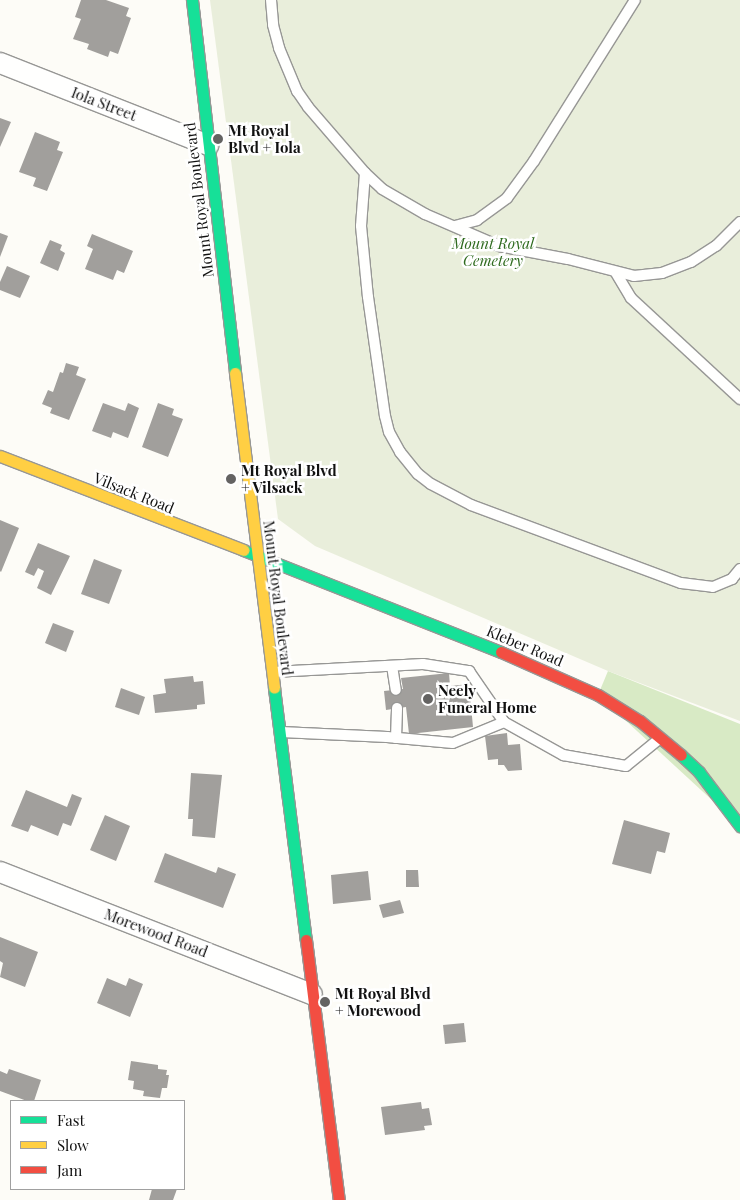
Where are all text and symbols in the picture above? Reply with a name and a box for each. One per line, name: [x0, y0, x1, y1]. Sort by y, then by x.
street label: Iola Street: [69, 83, 139, 125]
street label: Mount Royal Boulevard: [181, 121, 217, 279]
place label: Mt Royal Blvd + Iola: [228, 121, 301, 156]
marker: Mt Royal Blvd + Iola: [212, 133, 224, 145]
park label: Mount Royal Cemetery: [452, 234, 534, 269]
place label: Mt Royal Blvd + Vilsack: [241, 461, 337, 496]
street label: Vilsack Road: [91, 469, 177, 517]
marker: Mt Royal Blvd + Vilsack: [225, 473, 237, 485]
street label: Mount Royal Boulevard: [260, 519, 296, 677]
street label: Kleber Road: [484, 622, 566, 670]
place label: Neely Funeral Home: [438, 681, 537, 716]
marker: Neely Funeral Home: [422, 693, 434, 705]
street label: Morewood Road: [102, 905, 210, 961]
place label: Mt Royal Blvd + Morewood: [335, 984, 431, 1019]
marker: Mt Royal Blvd + Morewood: [319, 996, 331, 1008]
legend: [10, 1100, 185, 1190]
text: Fast: [57, 1110, 85, 1130]
text: Slow: [57, 1135, 89, 1155]
text: Jam: [57, 1160, 82, 1180]

